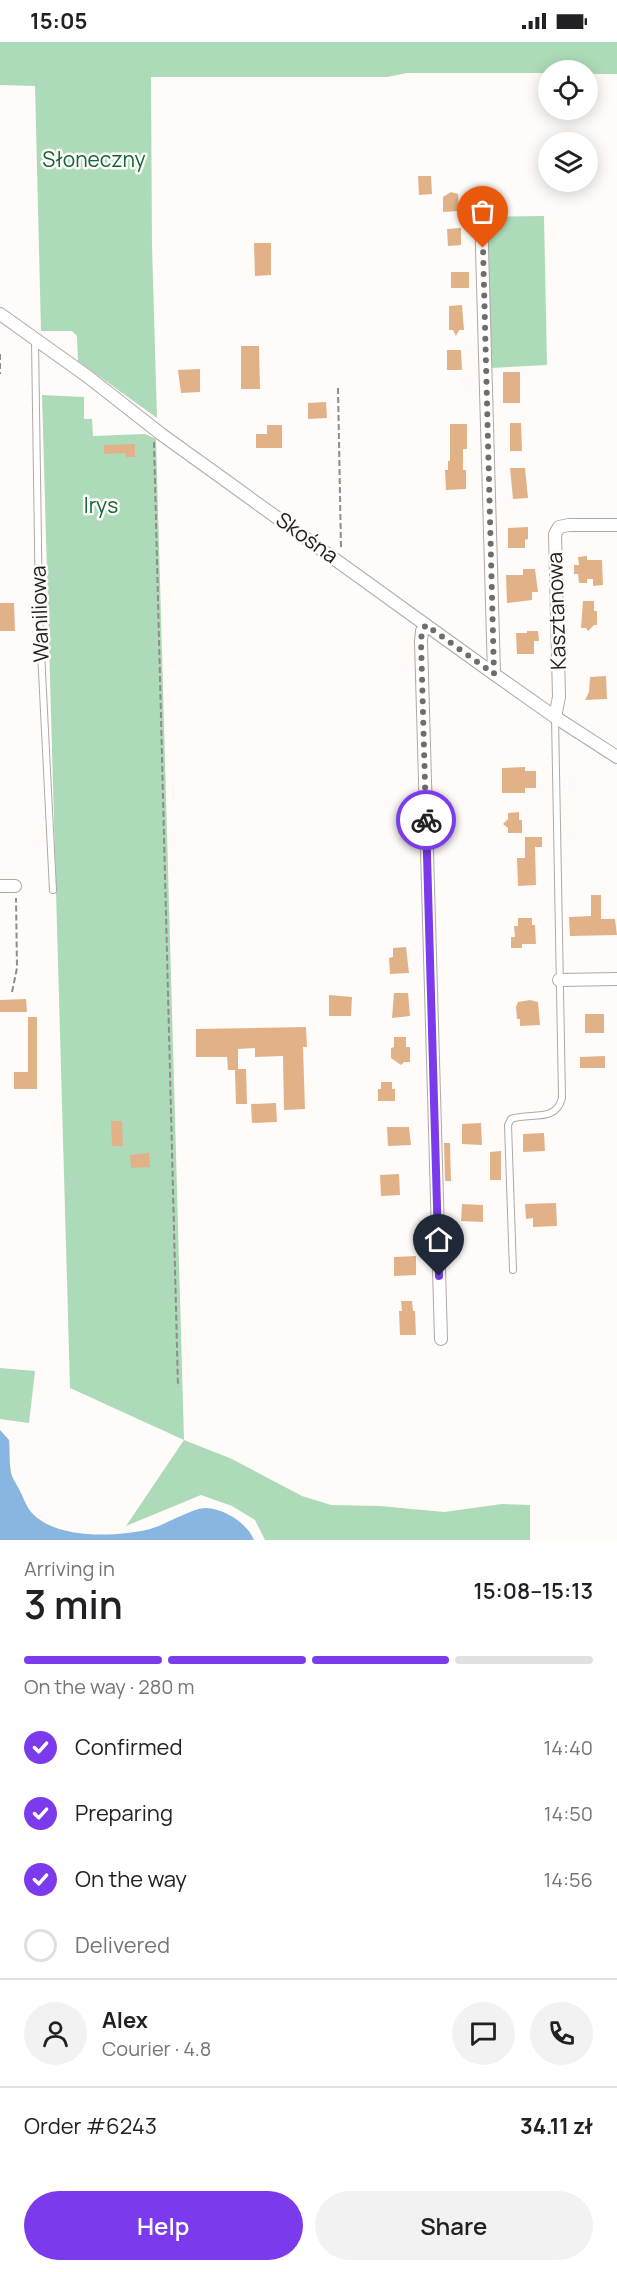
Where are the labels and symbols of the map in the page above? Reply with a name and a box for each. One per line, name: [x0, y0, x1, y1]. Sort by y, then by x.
park label: Słoneczny: [42, 145, 146, 173]
pin: [457, 186, 508, 248]
park label: Irys: [84, 491, 118, 519]
street label: Skośna: [271, 505, 344, 569]
street label: Kasztanowa: [540, 552, 572, 670]
street label: Waniliowa: [23, 565, 55, 663]
courier: [396, 790, 456, 850]
pin: [413, 1214, 464, 1276]

